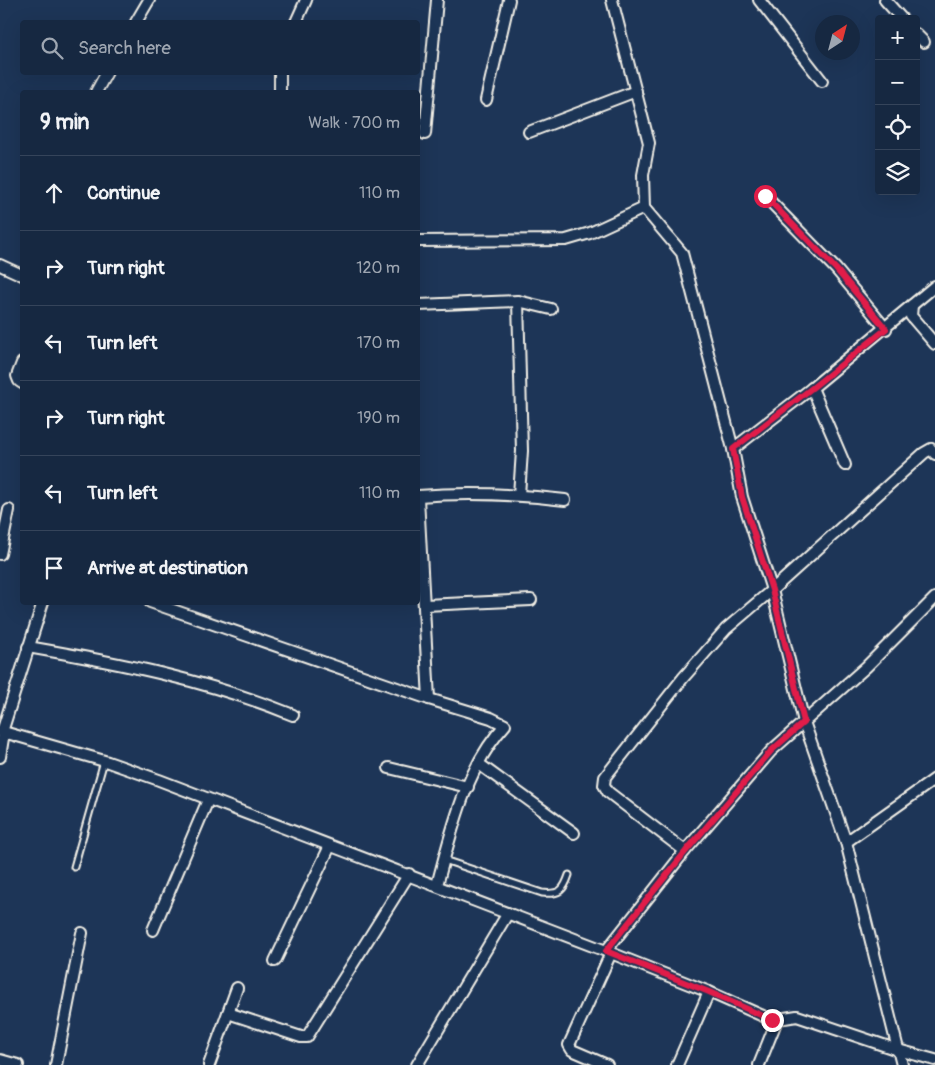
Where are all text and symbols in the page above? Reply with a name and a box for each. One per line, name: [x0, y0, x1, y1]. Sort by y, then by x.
north arrow: [815, 15, 860, 60]
map controls: [875, 15, 920, 195]
button: +: [875, 15, 920, 60]
search box: [20, 20, 420, 75]
icon: search: [38, 34, 66, 62]
text: Search here: [78, 36, 171, 60]
button: −: [875, 60, 920, 105]
button: locate: [875, 105, 920, 150]
text: 9 min: [40, 109, 89, 136]
text: Walk · 700 m: [308, 113, 400, 133]
button: layers: [875, 150, 920, 195]
icon: ahead: [40, 179, 68, 207]
text: Continue: [87, 181, 160, 205]
text: 110 m: [359, 183, 400, 203]
route start: [754, 185, 777, 208]
icon: right: [40, 254, 68, 282]
text: Turn right: [87, 256, 165, 280]
text: 120 m: [356, 258, 400, 278]
icon: left: [40, 329, 68, 357]
text: Turn left: [87, 331, 157, 355]
text: 170 m: [357, 333, 400, 353]
icon: right: [40, 404, 68, 432]
text: Turn right: [87, 406, 165, 430]
text: 190 m: [357, 408, 400, 428]
icon: left: [40, 479, 68, 507]
text: Turn left: [87, 481, 157, 505]
text: 110 m: [359, 483, 400, 503]
icon: arrive: [40, 554, 68, 582]
text: Arrive at destination: [87, 556, 248, 580]
route end: [761, 1009, 784, 1032]

